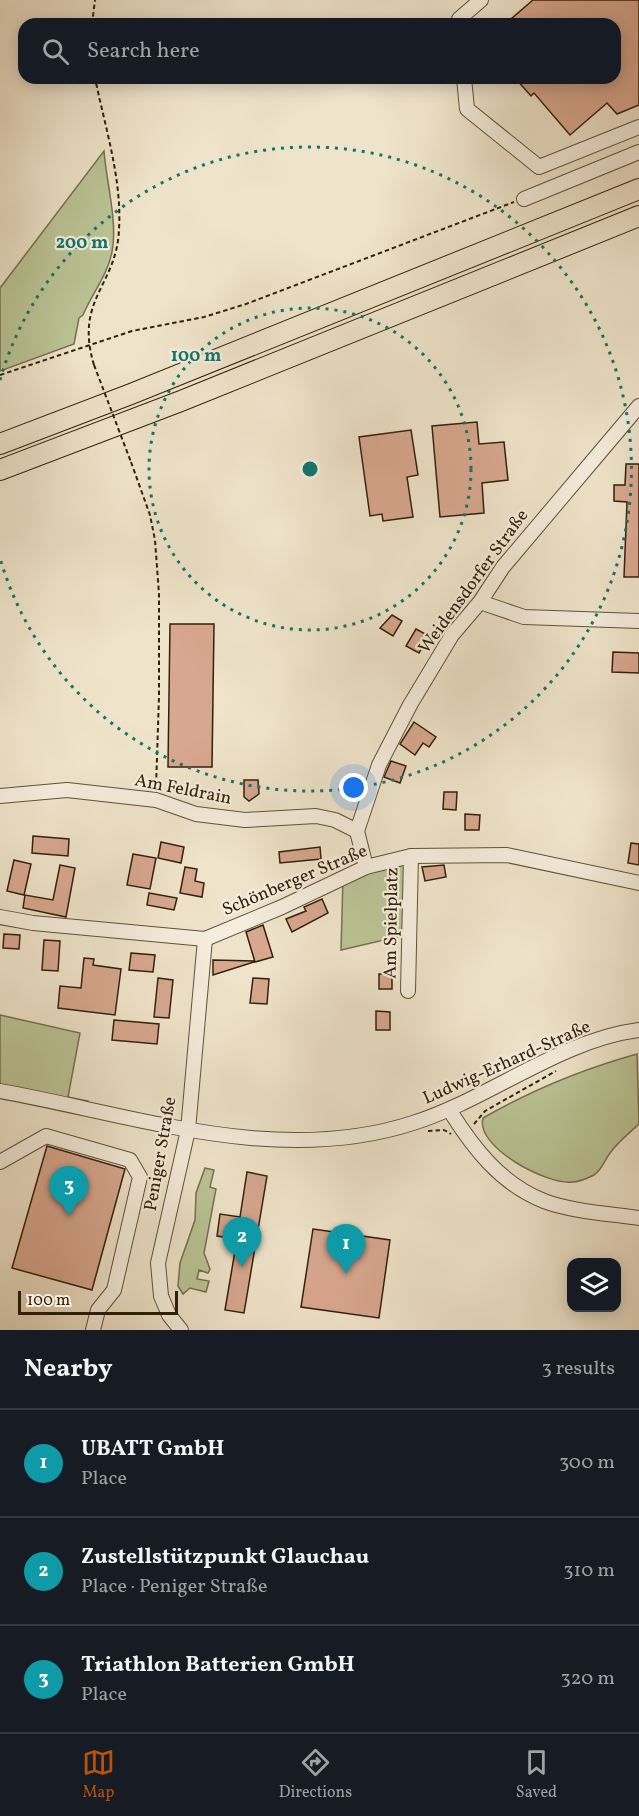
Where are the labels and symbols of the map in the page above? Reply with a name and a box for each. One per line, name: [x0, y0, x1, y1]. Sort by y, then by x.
text: 200 m: [56, 231, 108, 256]
text: 100 m: [171, 344, 221, 369]
centre of rings: [300, 459, 320, 479]
street label: Weidensdorfer Straße: [413, 505, 535, 659]
street label: Am Feldrain: [132, 768, 234, 812]
your location: [339, 773, 368, 802]
street label: Schönberger Straße: [219, 839, 371, 923]
street label: Am Spielplatz: [379, 867, 405, 979]
street label: Ludwig-Erhard-Straße: [419, 1015, 595, 1111]
street label: Peniger Straße: [139, 1095, 183, 1213]
pin: 3: [50, 1166, 88, 1216]
pin: 2: [222, 1218, 262, 1267]
pin: 1: [326, 1224, 366, 1274]
scale bar: [18, 1288, 178, 1316]

